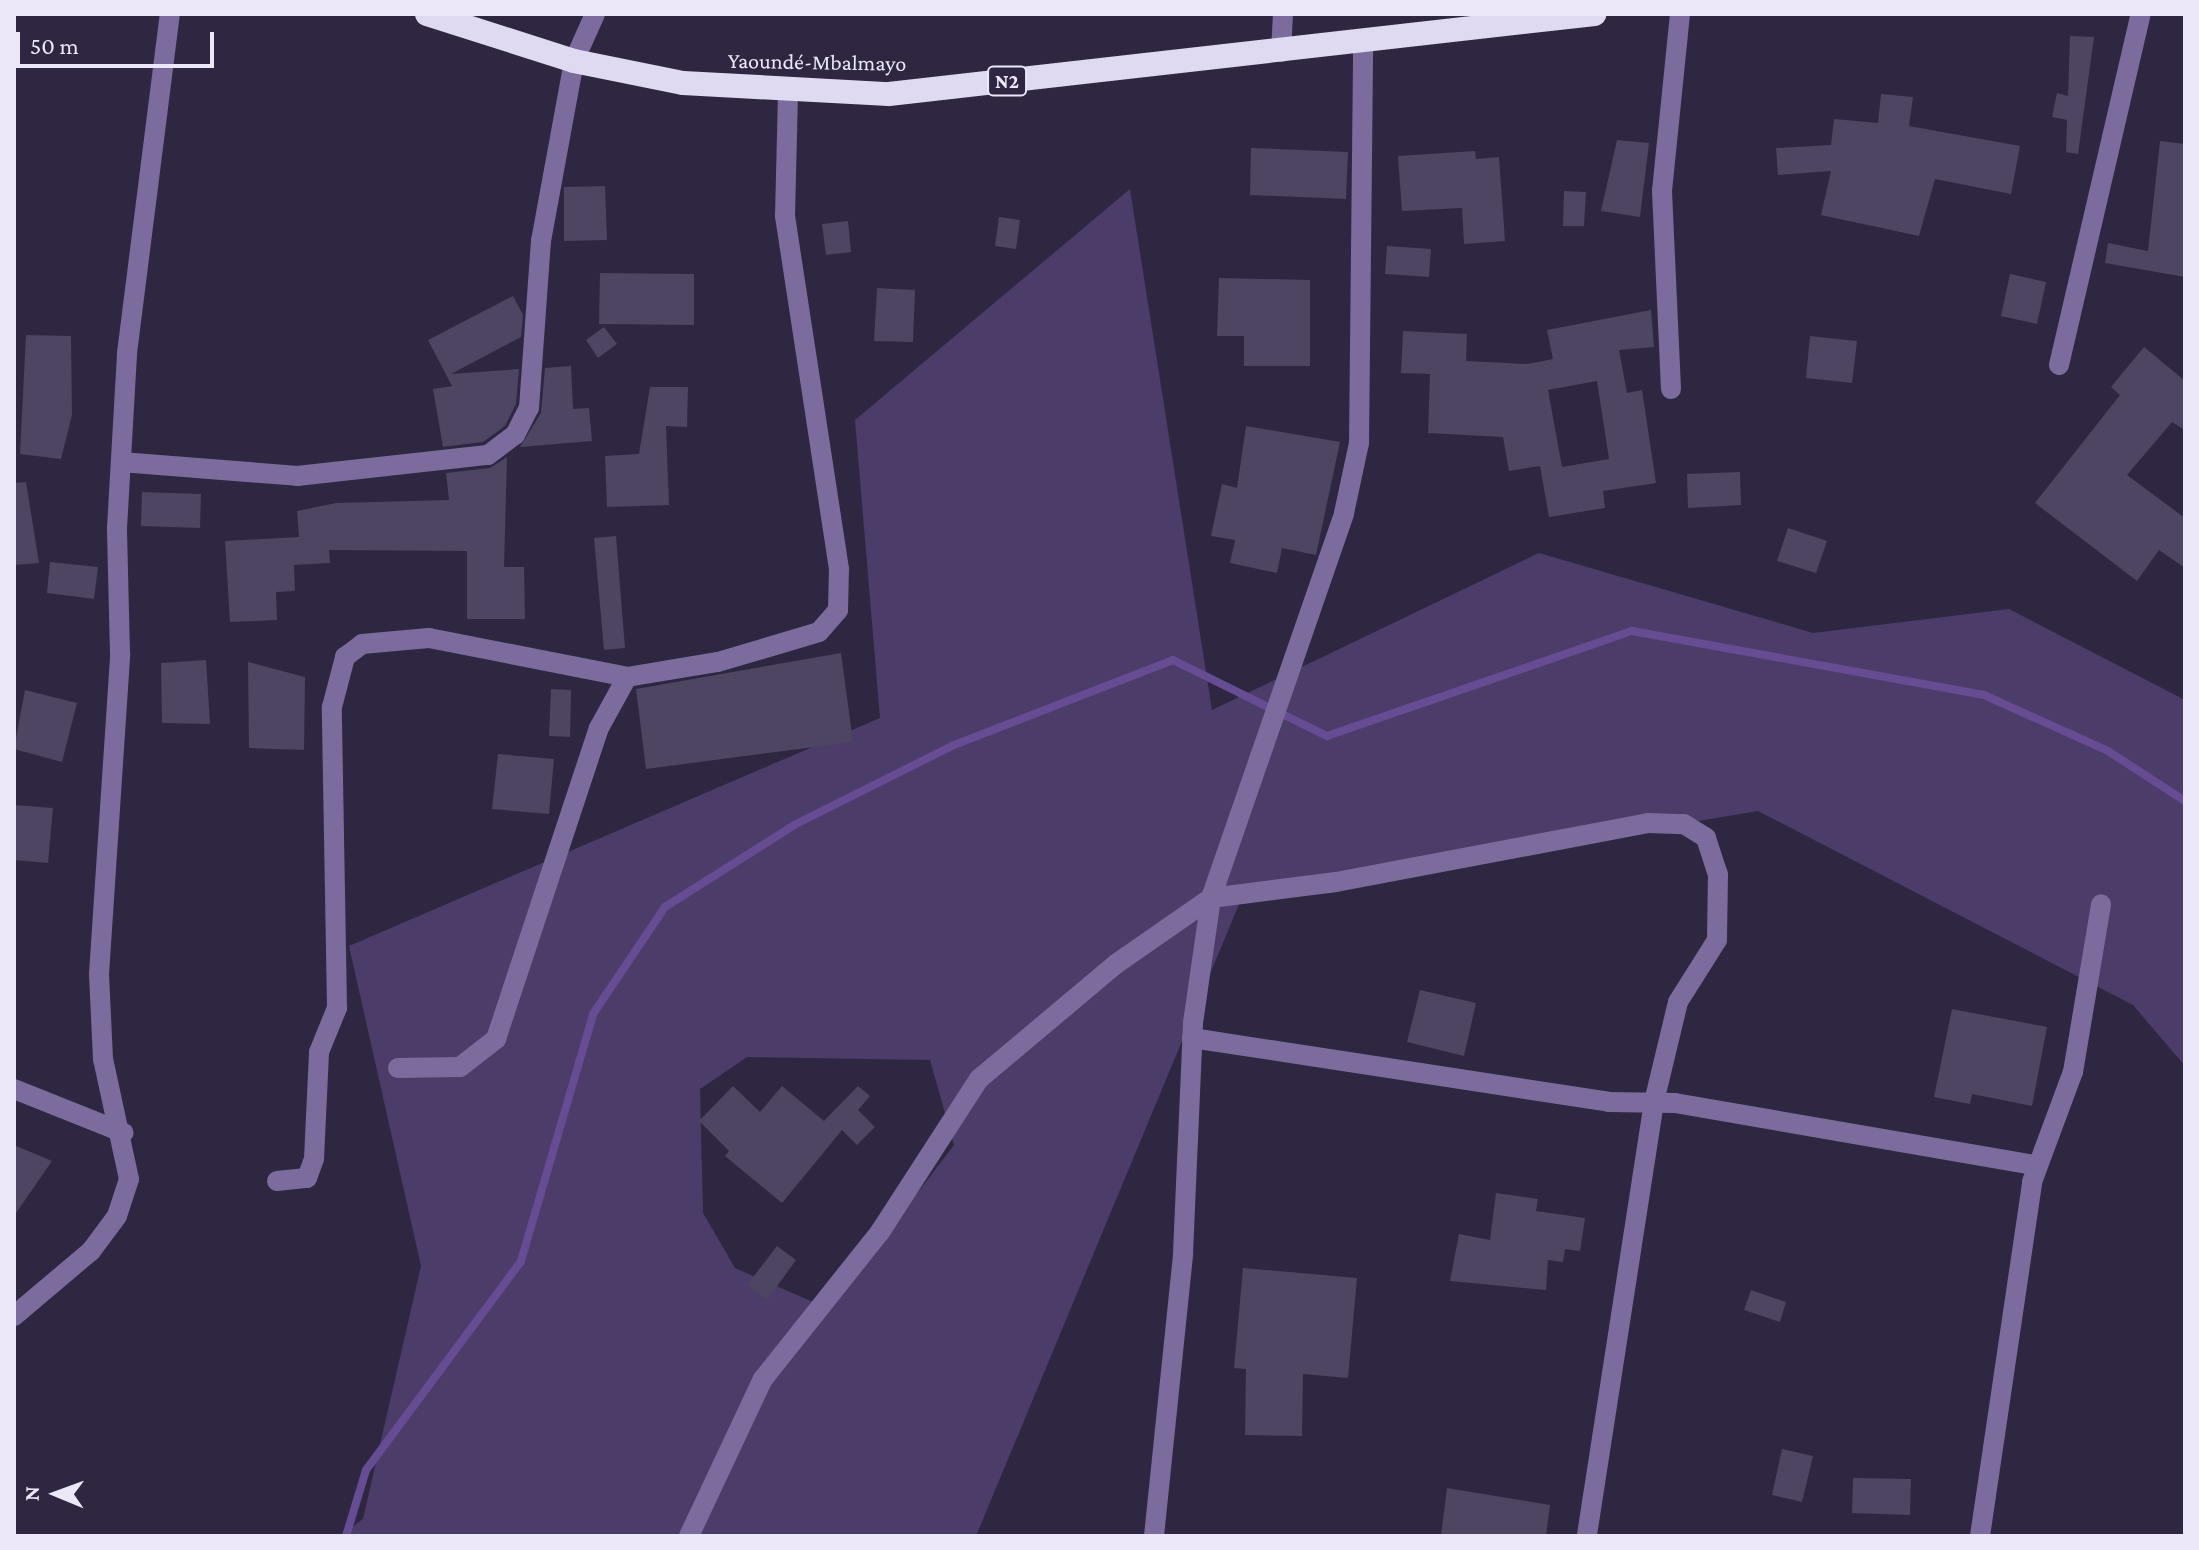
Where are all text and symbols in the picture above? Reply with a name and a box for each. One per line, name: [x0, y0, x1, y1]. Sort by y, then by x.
scale bar: [20, 16, 218, 66]
text: 50 m: [30, 32, 79, 59]
street label: Yaoundé-Mbalmayo: [728, 47, 906, 77]
road number: N2: [987, 65, 1027, 97]
north arrow: [16, 1454, 96, 1534]
text: N: [19, 1486, 44, 1501]

